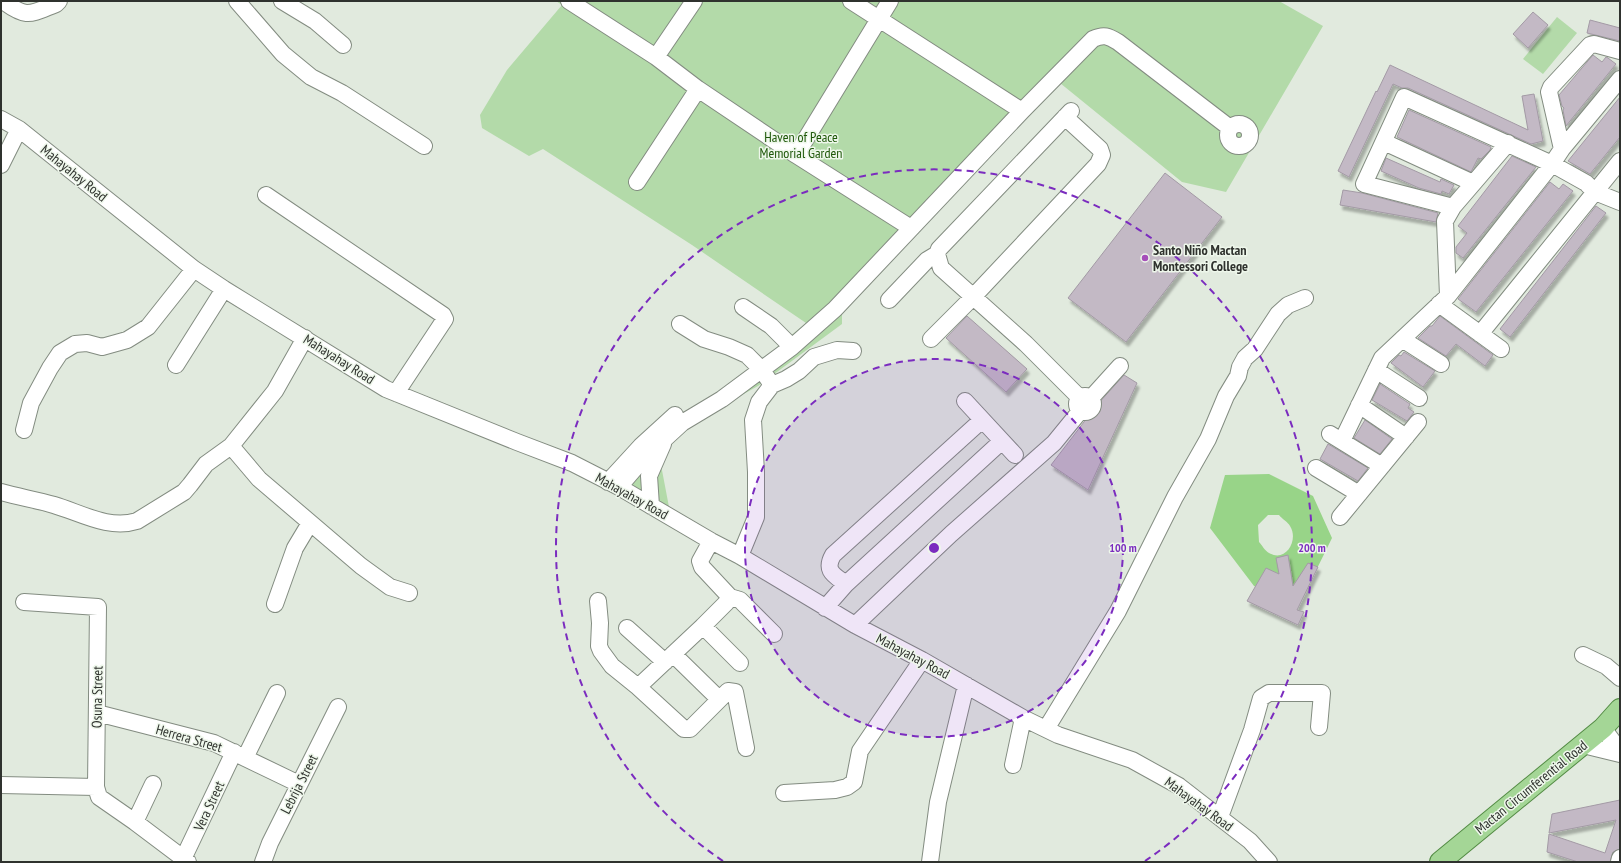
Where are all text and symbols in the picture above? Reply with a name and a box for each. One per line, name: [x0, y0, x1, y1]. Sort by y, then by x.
park label: Haven of Peace Memorial Garden: [760, 128, 842, 162]
street label: Mahayahay Road: [37, 141, 111, 205]
place label: Santo Niño Mactan Montessori College: [1153, 241, 1248, 275]
marker: Santo Niño Mactan Montessori College: [1140, 253, 1150, 263]
street label: Mahayahay Road: [300, 330, 378, 388]
street label: Mahayahay Road: [592, 469, 672, 523]
text: 100 m: [1109, 540, 1137, 555]
text: 200 m: [1298, 540, 1326, 555]
centre of rings: [927, 541, 941, 555]
street label: Mahayahay Road: [873, 629, 953, 683]
street label: Osuna Street: [87, 666, 107, 728]
street label: Herrera Street: [154, 720, 224, 756]
street label: Mactan Circumferential Road: [1471, 736, 1591, 838]
street label: Lebrija Street: [276, 751, 322, 817]
street label: Mahayahay Road: [1161, 773, 1237, 835]
street label: Vera Street: [189, 778, 228, 835]

